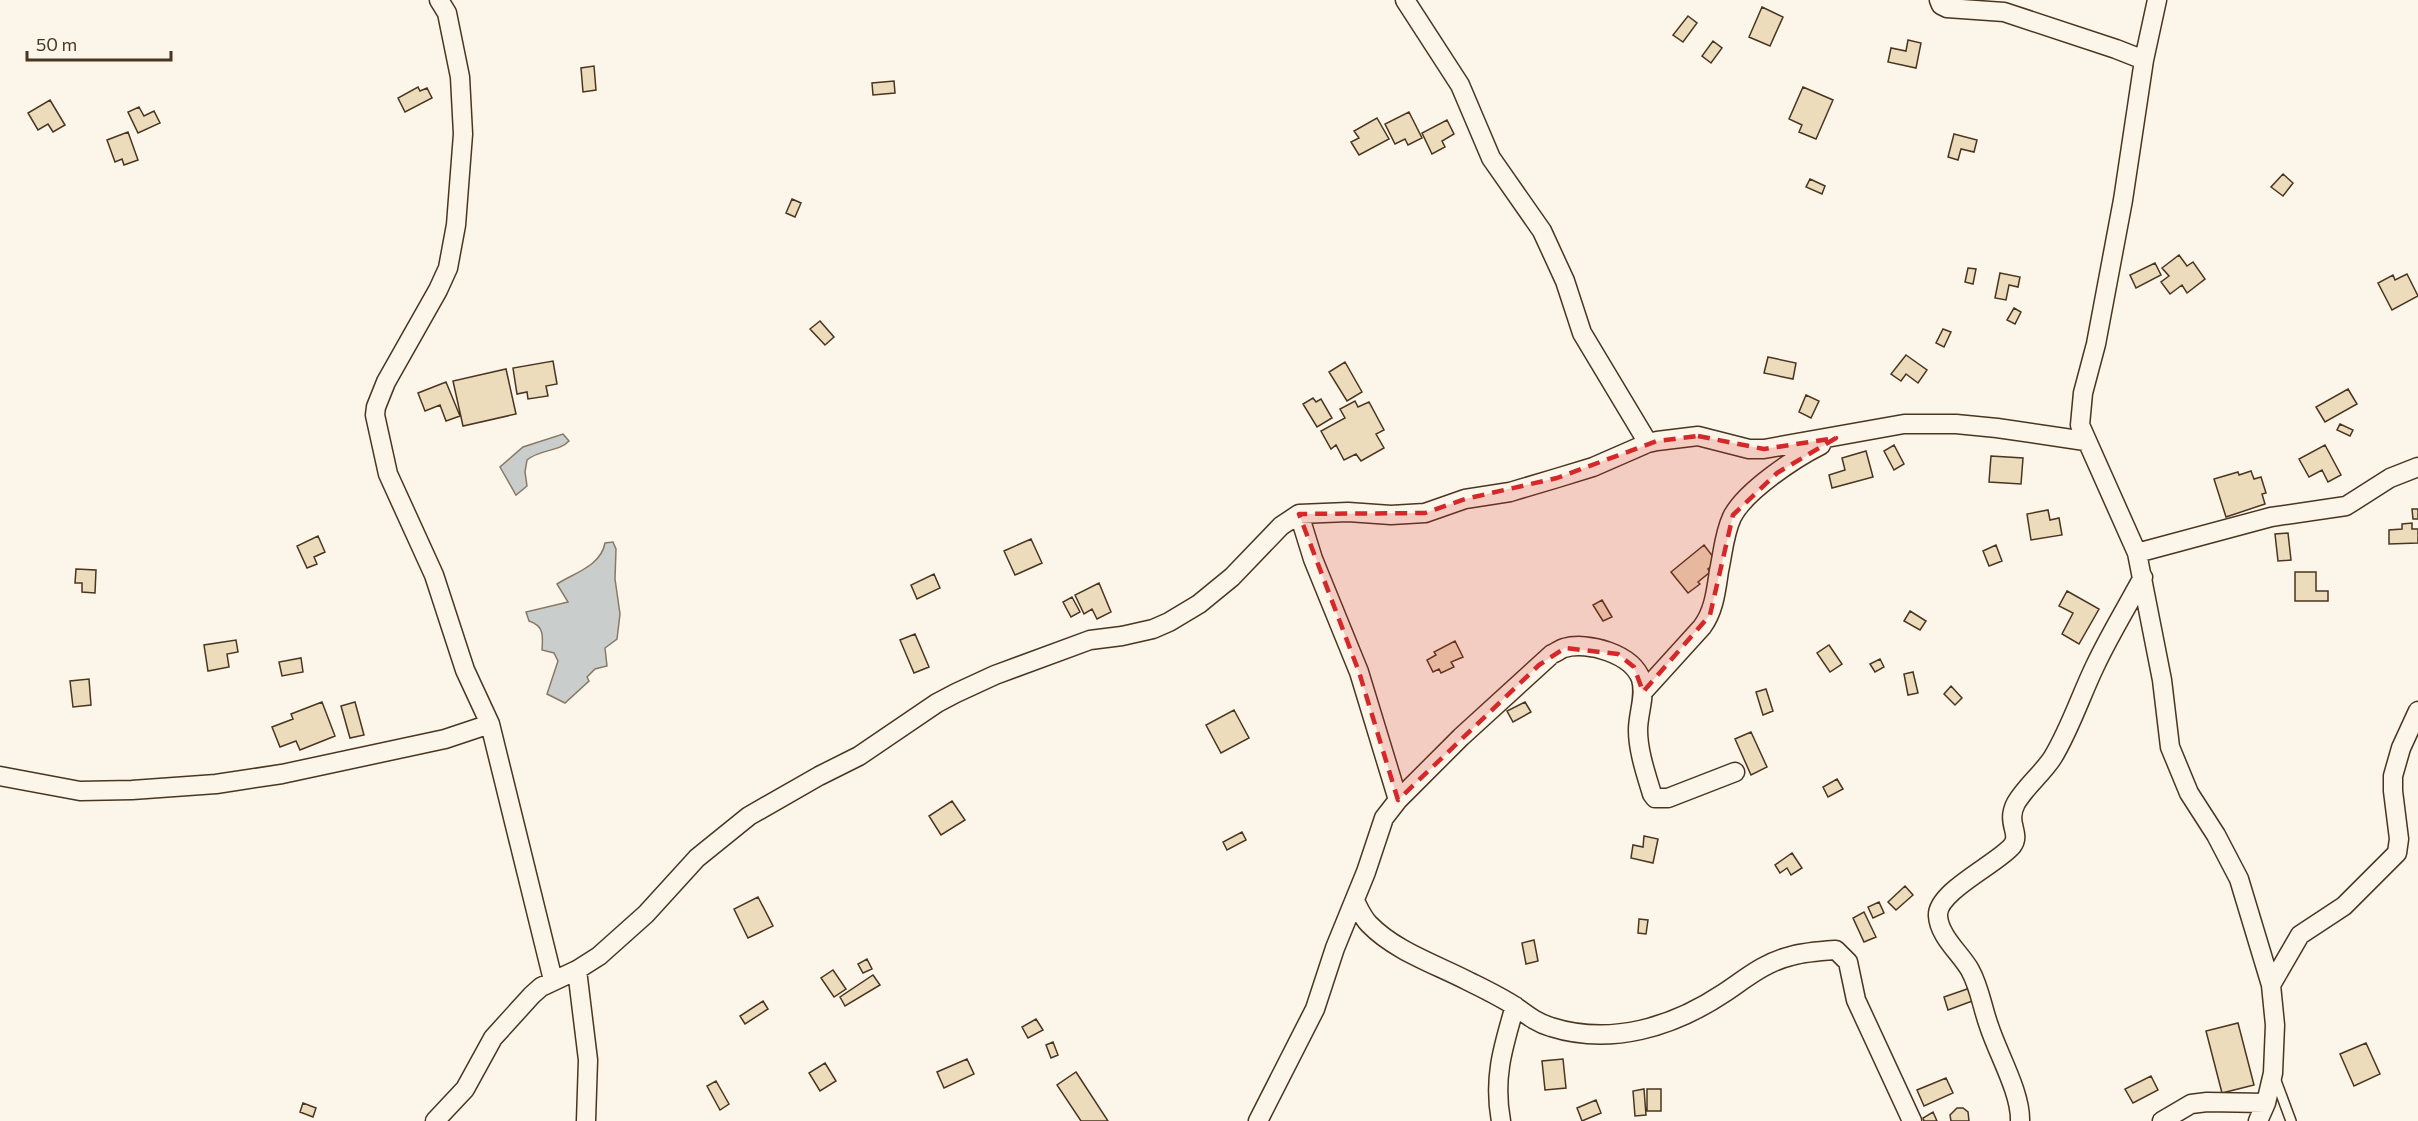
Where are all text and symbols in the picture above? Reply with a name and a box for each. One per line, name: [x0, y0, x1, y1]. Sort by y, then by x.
scale bar: [27, 24, 171, 62]
text: 50 m: [36, 33, 77, 55]

